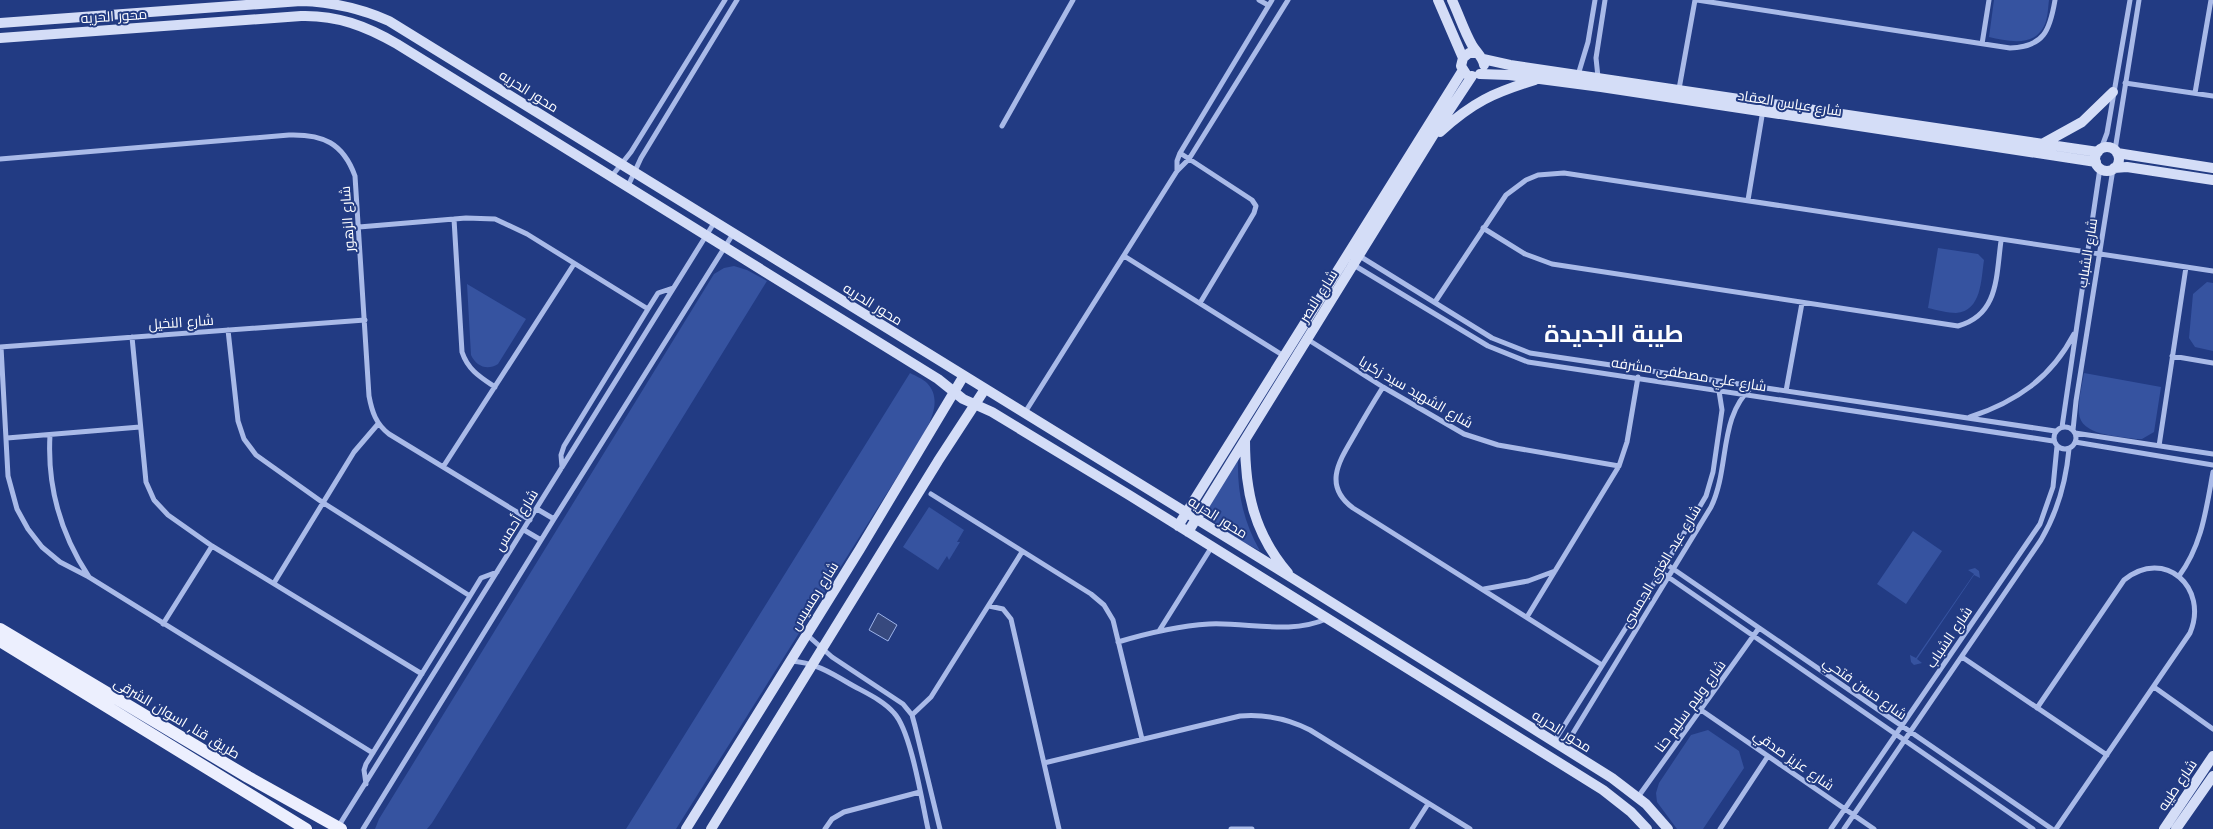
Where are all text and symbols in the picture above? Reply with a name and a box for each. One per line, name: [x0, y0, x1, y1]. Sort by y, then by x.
street label: محور الحريه: [80, 4, 148, 28]
street label: محور الحريه: [495, 65, 563, 117]
street label: شارع عباس العقاد: [1736, 85, 1844, 121]
street label: شارع الزهور: [335, 185, 359, 254]
street label: شارع الشباب: [2072, 217, 2102, 289]
street label: شارع النصر: [1293, 266, 1342, 327]
street label: محور الحريه: [839, 278, 907, 330]
street label: شارع النخيل: [148, 310, 214, 334]
district label: طيبة الجديدة: [1544, 316, 1684, 351]
street label: شارع الشهيد سيد زكريا: [1355, 351, 1477, 433]
street label: شارع علي مصطفى مشرفه: [1610, 352, 1768, 398]
street label: شارع أحمس: [489, 485, 543, 555]
street label: محور الحريه: [1184, 491, 1252, 543]
street label: شارع عبد الغنى الجمسى: [1616, 501, 1706, 631]
street label: شارع رمسيس: [785, 558, 843, 634]
street label: شارع الشباب: [1921, 602, 1977, 672]
street label: شارع حسن فتحي: [1818, 652, 1911, 726]
street label: شارع وليم سليم حنا: [1650, 656, 1730, 756]
street label: طريق قنا, اسوان الشرقى: [110, 672, 244, 764]
street label: محور الحريه: [1528, 705, 1596, 757]
street label: شارع عزيز صدقي: [1749, 725, 1838, 797]
street label: شارع طيبه: [2152, 755, 2202, 815]

